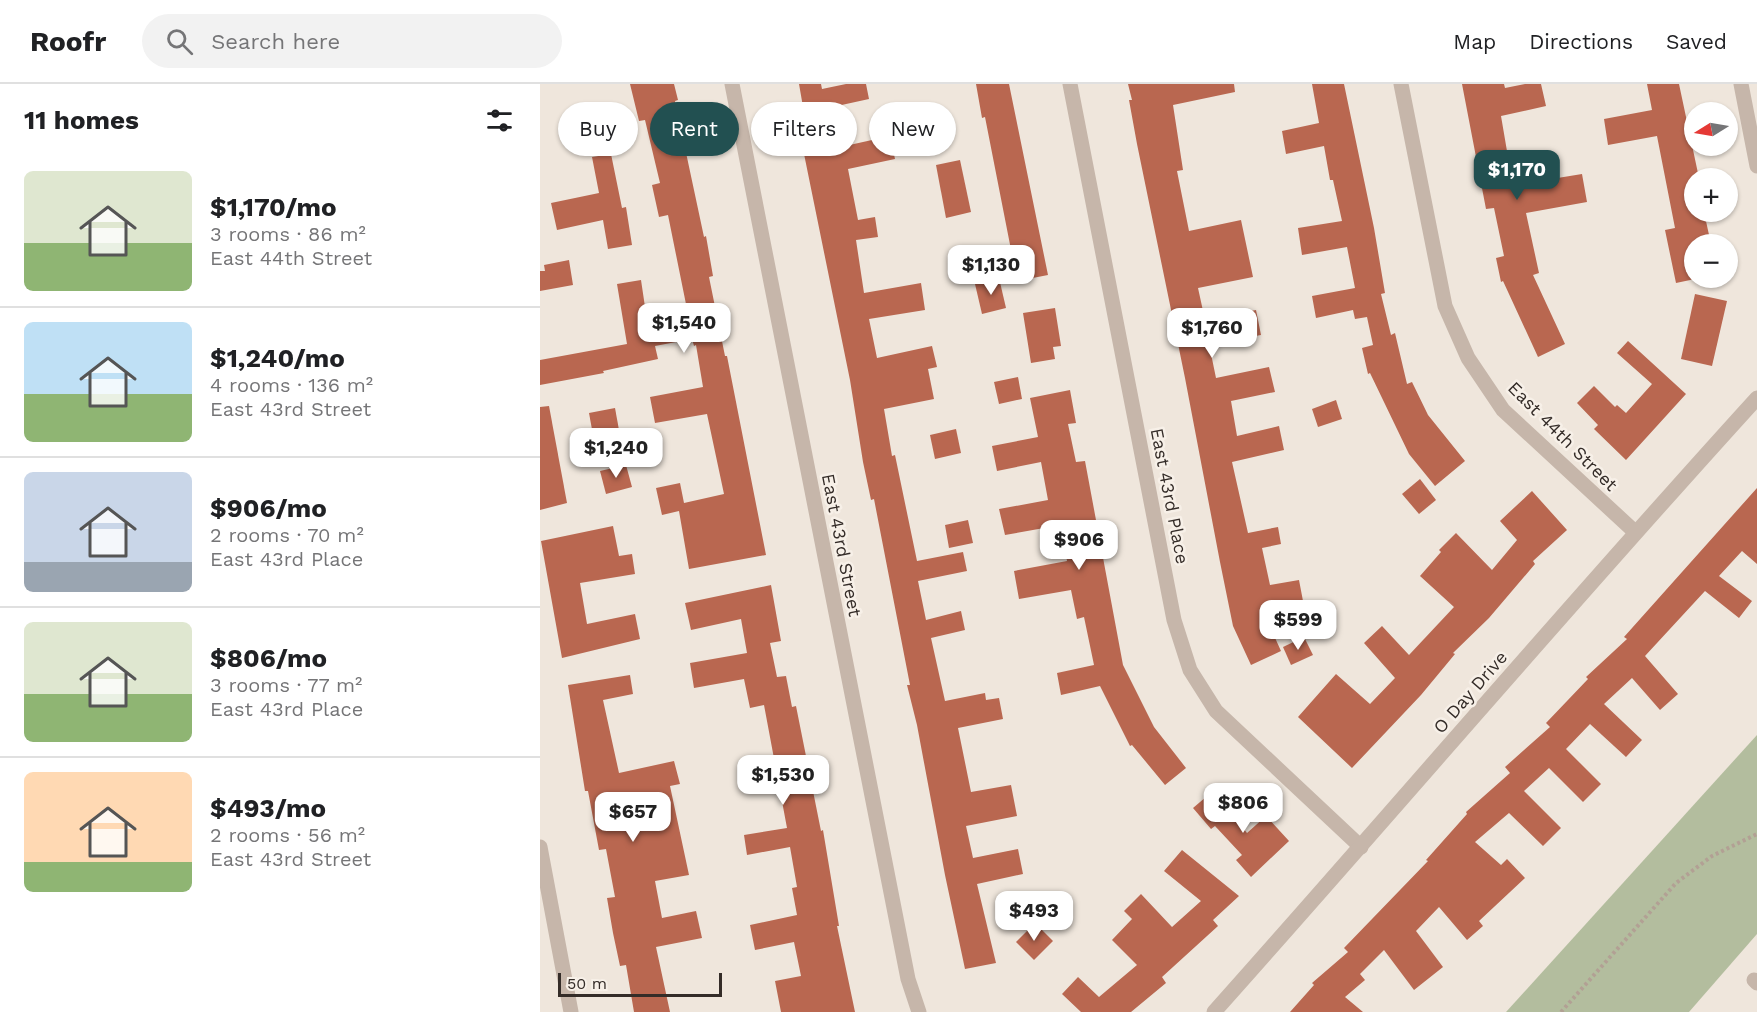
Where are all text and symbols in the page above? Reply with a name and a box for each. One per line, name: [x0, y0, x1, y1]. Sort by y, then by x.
search box: [142, 14, 562, 68]
text: Roofr: [30, 25, 106, 58]
icon: search: [163, 25, 196, 58]
text: Search here: [211, 29, 340, 54]
text: Map: [1453, 29, 1496, 54]
text: Directions: [1529, 29, 1633, 54]
text: Saved: [1666, 29, 1727, 54]
chip: Buy: [558, 102, 638, 156]
chip: Rent: [650, 102, 739, 156]
chip: Filters: [751, 102, 857, 156]
chip: New: [869, 102, 956, 156]
north arrow: [1684, 102, 1738, 156]
map controls: [1684, 102, 1738, 288]
icon: filters: [483, 104, 516, 137]
text: 11 homes: [24, 105, 139, 135]
pin: $1,170: [1468, 150, 1566, 201]
text: $1,170: [1488, 157, 1546, 181]
button: +: [1684, 168, 1738, 222]
text: $1,170/mo: [210, 192, 337, 222]
icon: home: [72, 195, 144, 267]
text: 3 rooms · 86 m²: [210, 222, 366, 246]
button: −: [1684, 234, 1738, 288]
pin: $1,130: [942, 245, 1040, 296]
text: East 44th Street: [210, 246, 372, 270]
text: $1,130: [962, 252, 1020, 276]
pin: $1,540: [635, 303, 733, 354]
pin: $1,760: [1163, 308, 1261, 359]
text: $1,540: [652, 310, 716, 334]
text: $1,760: [1181, 315, 1243, 339]
text: $1,240/mo: [210, 343, 345, 373]
icon: home: [72, 346, 144, 418]
text: 4 rooms · 136 m²: [210, 373, 373, 397]
street label: East 44th Street: [1504, 377, 1622, 495]
text: East 43rd Street: [210, 397, 371, 421]
street label: East 43rd Place: [1147, 426, 1193, 566]
pin: $1,240: [567, 428, 665, 479]
text: $1,240: [584, 435, 648, 459]
street label: East 43rd Street: [818, 472, 866, 619]
text: $906/mo: [210, 493, 327, 523]
icon: home: [72, 496, 144, 568]
pin: $906: [1043, 520, 1115, 571]
text: 2 rooms · 70 m²: [210, 523, 364, 547]
text: $906: [1054, 527, 1104, 551]
text: East 43rd Place: [210, 547, 363, 571]
pin: $599: [1262, 600, 1334, 651]
text: $599: [1273, 607, 1323, 631]
text: $806/mo: [210, 643, 327, 673]
icon: home: [72, 646, 144, 718]
street label: O Day Drive: [1429, 647, 1511, 737]
text: 3 rooms · 77 m²: [210, 673, 362, 697]
text: East 43rd Place: [210, 697, 363, 721]
pin: $1,530: [734, 755, 832, 806]
text: $1,530: [751, 762, 815, 786]
pin: $806: [1207, 783, 1279, 834]
text: $806: [1218, 790, 1268, 814]
pin: $657: [597, 792, 669, 843]
text: $493/mo: [210, 793, 326, 823]
icon: home: [72, 796, 144, 868]
text: $657: [609, 799, 657, 823]
text: 2 rooms · 56 m²: [210, 823, 365, 847]
text: East 43rd Street: [210, 847, 371, 871]
pin: $493: [998, 891, 1070, 942]
text: $493: [1009, 898, 1059, 922]
scale bar: [558, 970, 722, 998]
text: 50 m: [567, 974, 607, 993]

